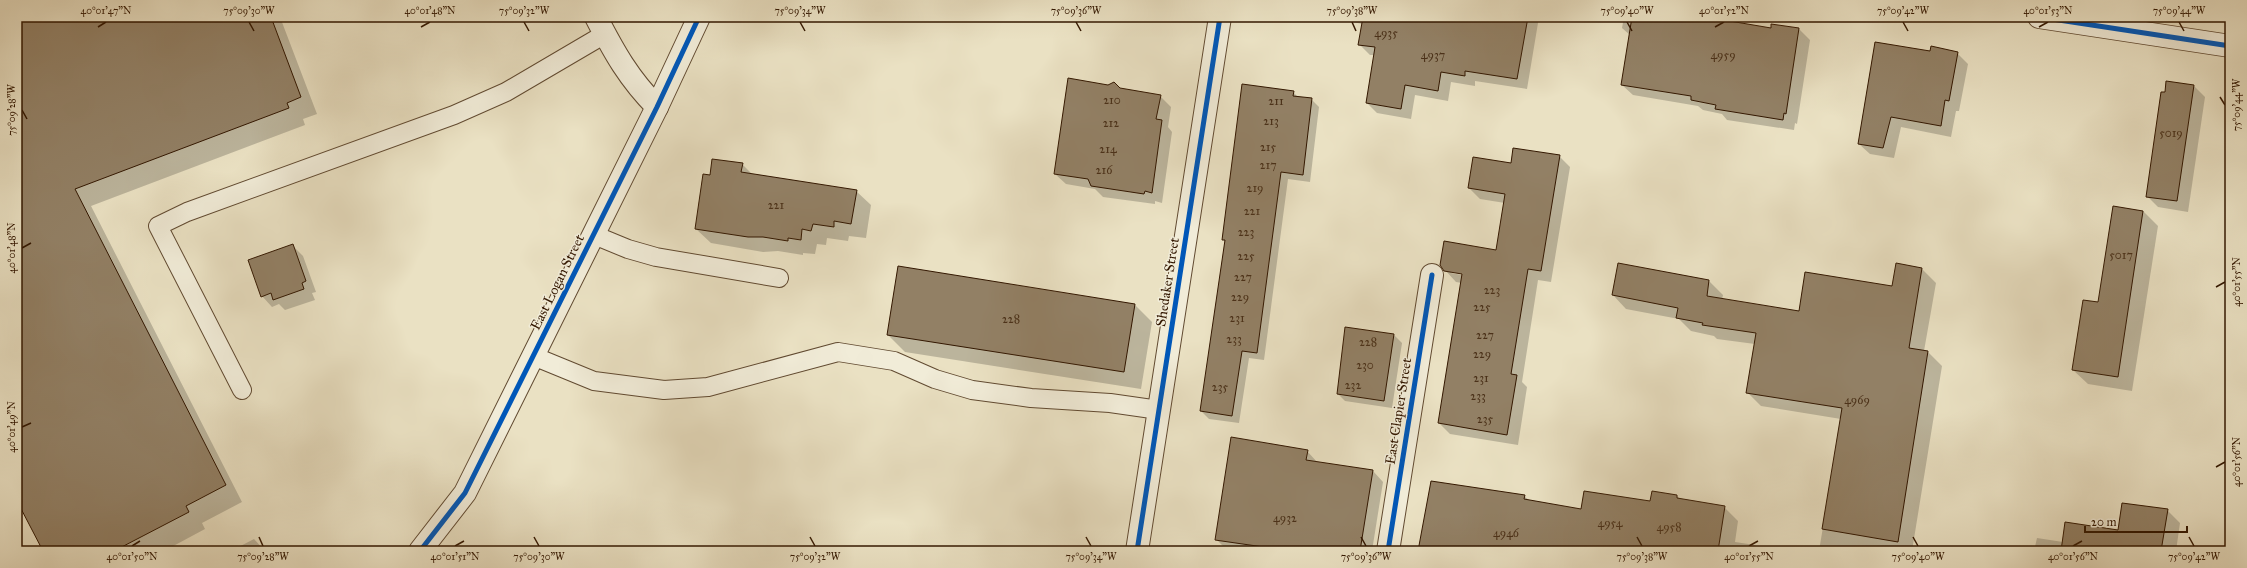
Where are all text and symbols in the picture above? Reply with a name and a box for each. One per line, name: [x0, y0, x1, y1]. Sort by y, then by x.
text: 40°01'47"N: [81, 5, 132, 17]
text: 75°09'30"W: [223, 5, 275, 17]
text: 40°01'48"N: [404, 5, 456, 17]
text: 75°09'32"W: [499, 5, 550, 17]
text: 75°09'34"W: [774, 5, 826, 17]
text: 75°09'36"W: [1051, 5, 1102, 17]
text: 75°09'38"W: [1327, 5, 1378, 17]
text: 75°09'40"W: [1601, 5, 1654, 17]
text: 40°01'52"N: [1699, 5, 1749, 17]
text: 75°09'42"W: [1877, 5, 1929, 17]
text: 40°01'53"N: [2024, 5, 2073, 17]
text: 75°09'44"W: [2153, 5, 2206, 17]
house number: 4935: [1374, 26, 1398, 40]
house number: 4937: [1421, 48, 1445, 62]
house number: 4959: [1710, 48, 1736, 62]
text: 75°09'44"W: [2231, 78, 2243, 131]
text: 75°09'28"W: [6, 84, 18, 136]
house number: 210: [1103, 93, 1121, 107]
house number: 211: [1268, 94, 1284, 108]
house number: 213: [1263, 114, 1279, 128]
house number: 212: [1103, 116, 1119, 130]
house number: 5019: [2159, 126, 2183, 140]
house number: 215: [1260, 140, 1276, 154]
house number: 214: [1099, 142, 1117, 156]
house number: 217: [1259, 158, 1277, 172]
house number: 216: [1096, 163, 1113, 177]
house number: 219: [1246, 181, 1264, 195]
house number: 221: [768, 198, 785, 212]
house number: 221: [1244, 204, 1261, 218]
text: 40°01'48"N: [6, 222, 18, 274]
house number: 223: [1238, 225, 1254, 239]
street label: East Logan Street: [527, 232, 588, 333]
street label: Shedaker Street: [1152, 236, 1183, 328]
house number: 5017: [2109, 248, 2133, 262]
house number: 225: [1237, 249, 1255, 263]
text: 40°01'55"N: [2231, 257, 2243, 307]
house number: 227: [1234, 270, 1252, 284]
house number: 223: [1484, 283, 1500, 297]
house number: 229: [1231, 290, 1249, 304]
house number: 225: [1473, 300, 1491, 314]
house number: 231: [1229, 311, 1245, 325]
house number: 228: [1002, 312, 1020, 326]
house number: 227: [1476, 328, 1494, 342]
house number: 233: [1226, 332, 1242, 346]
house number: 228: [1359, 335, 1377, 349]
house number: 229: [1473, 347, 1491, 361]
street label: East Clapier Street: [1382, 356, 1415, 466]
house number: 230: [1356, 358, 1374, 372]
house number: 231: [1473, 371, 1489, 385]
house number: 232: [1345, 378, 1361, 392]
house number: 235: [1212, 380, 1229, 394]
house number: 233: [1470, 389, 1486, 403]
house number: 4969: [1844, 393, 1870, 407]
text: 40°01'49"N: [6, 401, 18, 453]
house number: 235: [1477, 412, 1494, 426]
text: 40°01'56"N: [2231, 436, 2243, 487]
scale bar: [2085, 508, 2187, 534]
house number: 4932: [1273, 511, 1297, 525]
text: 20 m: [2091, 515, 2117, 529]
house number: 4954: [1597, 516, 1623, 530]
house number: 4958: [1656, 520, 1682, 534]
house number: 4946: [1493, 526, 1520, 540]
text: 40°01'50"N: [107, 551, 158, 563]
text: 75°09'28"W: [237, 551, 289, 563]
text: 40°01'51"N: [431, 551, 480, 563]
text: 75°09'30"W: [513, 551, 565, 563]
text: 75°09'32"W: [790, 551, 841, 563]
text: 75°09'34"W: [1065, 551, 1117, 563]
text: 75°09'36"W: [1341, 551, 1392, 563]
text: 75°09'38"W: [1617, 551, 1668, 563]
text: 40°01'55"N: [1724, 551, 1774, 563]
text: 75°09'40"W: [1892, 551, 1945, 563]
text: 40°01'56"N: [2048, 551, 2099, 563]
text: 75°09'42"W: [2168, 551, 2220, 563]

